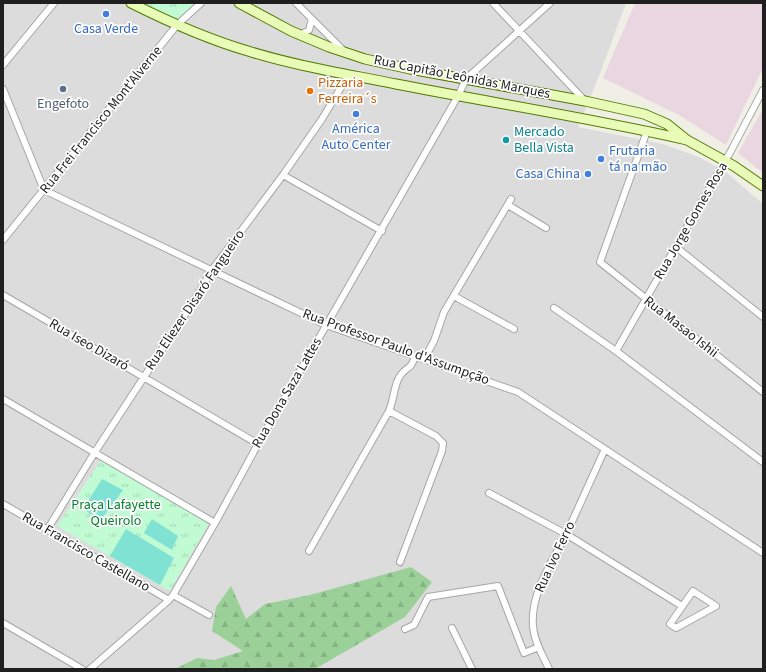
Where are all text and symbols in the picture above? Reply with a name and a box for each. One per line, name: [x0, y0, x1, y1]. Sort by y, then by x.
marker: Casa Verde: [101, 9, 111, 19]
place label: Casa Verde: [74, 19, 138, 39]
street label: Rua Frei Francisco Mont'Alverne: [35, 42, 167, 198]
street label: Rua Capitão Leônidas Marques: [372, 50, 552, 104]
place label: Pizzaria Ferreira´s: [318, 73, 377, 109]
marker: Engefoto: [58, 84, 68, 94]
marker: Pizzaria Ferreira´s: [305, 86, 315, 96]
place label: Engefoto: [37, 94, 89, 114]
marker: América Auto Center: [351, 109, 361, 119]
place label: América Auto Center: [322, 119, 391, 155]
place label: Mercado Bella Vista: [514, 122, 574, 158]
marker: Mercado Bella Vista: [501, 135, 511, 145]
place label: Frutaria tá na mão: [609, 141, 667, 177]
marker: Frutaria tá na mão: [596, 154, 606, 164]
street label: Rua Jorge Gomes Rosa: [649, 158, 733, 284]
place label: Casa China: [515, 164, 580, 184]
marker: Casa China: [583, 169, 593, 179]
street label: Rua Eliezer Disaró Fangueiro: [140, 226, 250, 374]
street label: Rua Masao Ishii: [639, 291, 723, 363]
street label: Rua Professor Paulo d'Assumpção: [300, 304, 492, 390]
street label: Rua Iseo Dizaró: [45, 314, 133, 376]
street label: Rua Dona Saza Lattes: [247, 334, 327, 452]
park label: Praça Lafayette Queirolo: [71, 495, 161, 531]
street label: Rua Francisco Castellano: [18, 507, 154, 597]
street label: Rua Ivo Ferro: [530, 518, 580, 596]

